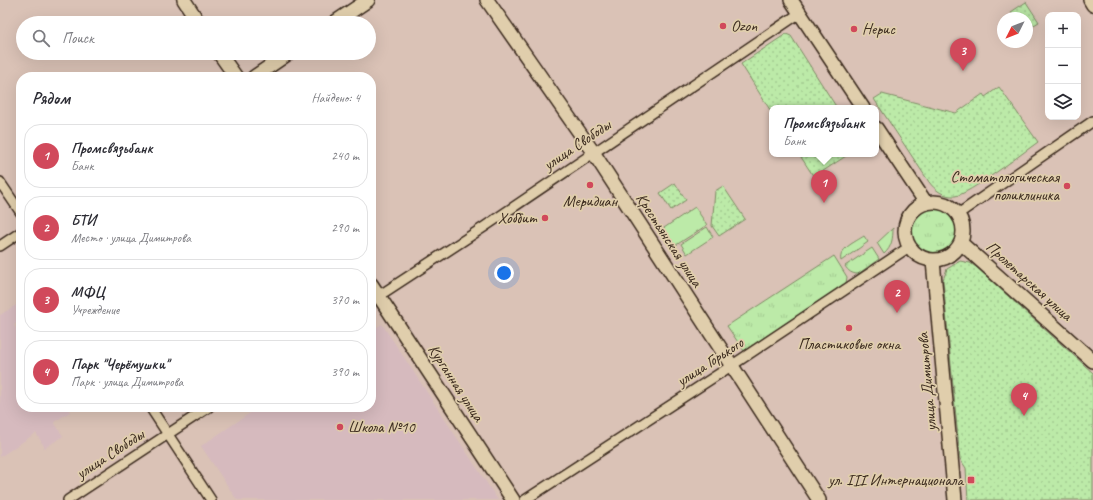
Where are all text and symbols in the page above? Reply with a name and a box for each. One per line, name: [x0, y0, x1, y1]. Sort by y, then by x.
north arrow: [997, 12, 1033, 48]
map controls: [1045, 12, 1081, 120]
button: +: [1045, 12, 1081, 48]
search box: [16, 16, 376, 60]
place label: Ozon: [731, 16, 758, 36]
place label: Нерис: [862, 19, 896, 39]
marker: Ozon: [718, 21, 728, 31]
marker: Нерис: [849, 24, 859, 34]
icon: search: [30, 27, 52, 49]
text: Поиск: [62, 29, 94, 48]
pin: 3: [950, 38, 976, 71]
button: −: [1045, 48, 1081, 84]
button: layers: [1045, 84, 1081, 120]
text: Рядом: [32, 88, 70, 109]
text: Найдено: 4: [312, 90, 360, 106]
popup: [769, 105, 879, 157]
street label: улица Свободы: [539, 114, 616, 175]
text: Промсвязьбанк: [783, 114, 865, 133]
text: Банк: [783, 133, 806, 149]
text: Промсвязьбанк: [71, 139, 153, 158]
text: 1: [43, 148, 49, 164]
text: 240 m: [331, 148, 359, 164]
text: Банк: [71, 158, 93, 174]
place label: Стоматологическая поликлиника: [951, 167, 1061, 205]
pin: 1: [811, 170, 837, 203]
marker: Меридиан: [585, 180, 595, 190]
marker: Стоматологическая поликлиника: [1062, 181, 1072, 191]
street label: Крестьянская улица: [631, 189, 707, 292]
place label: Меридиан: [563, 191, 618, 211]
place label: Хоббит: [498, 208, 538, 228]
text: БТИ: [71, 211, 96, 230]
marker: Хоббит: [540, 213, 550, 223]
text: 2: [43, 220, 49, 236]
text: 290 m: [331, 220, 359, 236]
text: Место · улица Димитрова: [71, 230, 191, 246]
street label: Пролетарская улица: [982, 237, 1078, 326]
your location: [494, 263, 514, 283]
pin: 2: [884, 280, 910, 313]
text: МФЦ: [71, 283, 105, 302]
text: 3: [43, 292, 49, 308]
text: 370 m: [331, 292, 359, 308]
text: Учреждение: [71, 302, 119, 318]
marker: Пластиковые окна: [844, 323, 854, 333]
street label: улица Димитрова: [913, 331, 941, 433]
street label: улица Горького: [672, 332, 748, 392]
place label: Пластиковые окна: [798, 334, 902, 354]
street label: Курганная улица: [424, 341, 489, 426]
text: Парк "Черёмушки": [71, 355, 169, 374]
text: 4: [43, 364, 49, 380]
text: 390 m: [331, 364, 359, 380]
text: Парк · улица Димитрова: [71, 374, 183, 390]
pin: 4: [1011, 383, 1037, 416]
place label: Школа №10: [348, 417, 417, 437]
marker: Школа №10: [335, 422, 345, 432]
street label: улица Свободы: [71, 424, 149, 484]
place label: ул. III Интернационала: [827, 470, 964, 490]
marker: ул. III Интернационала: [966, 475, 976, 485]

